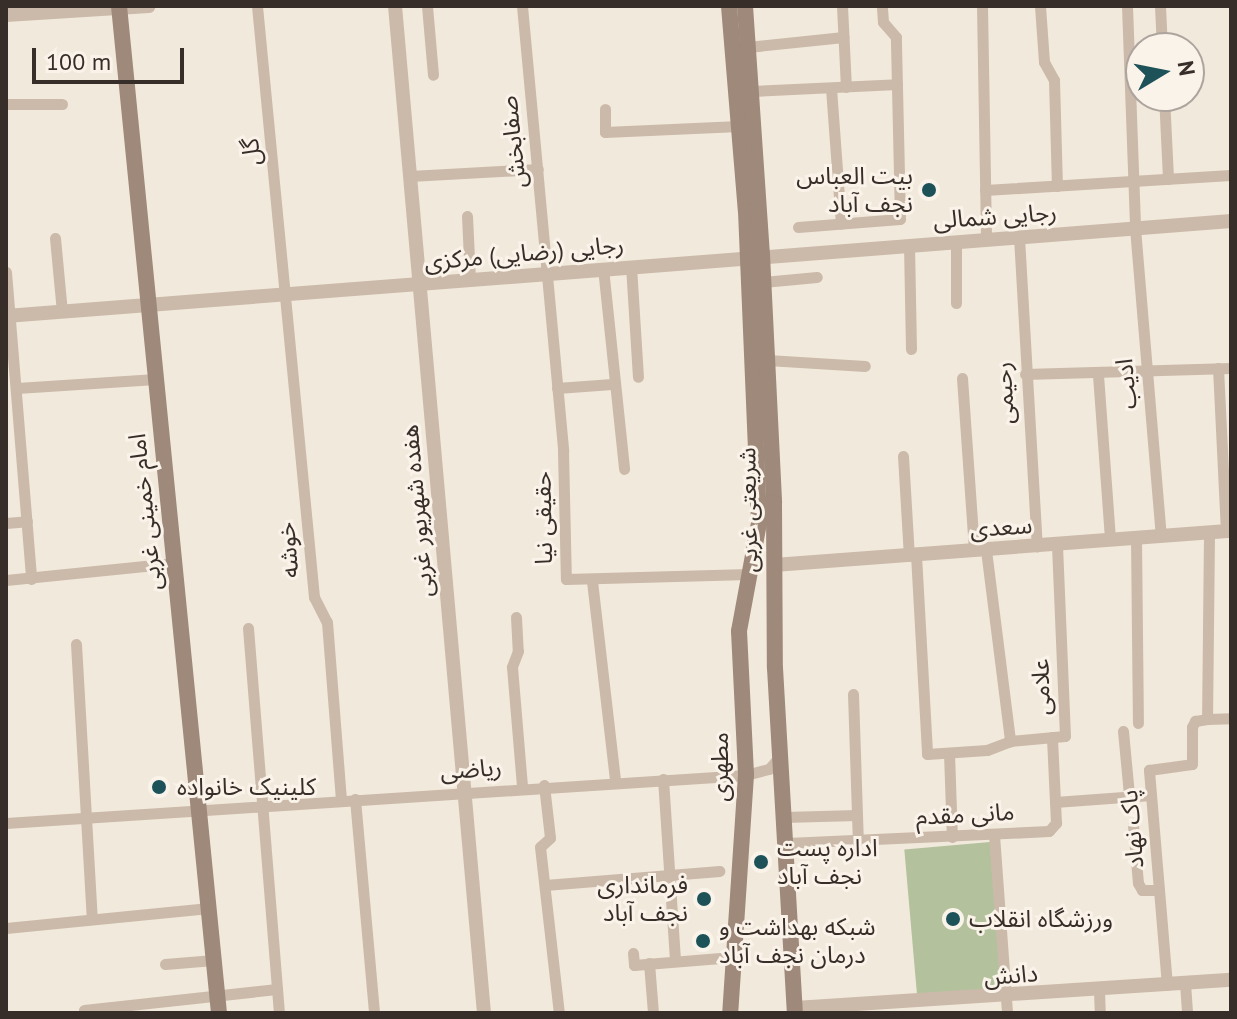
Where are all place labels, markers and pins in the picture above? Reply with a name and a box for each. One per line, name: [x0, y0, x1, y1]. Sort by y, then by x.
place label: بیت العباس نجف آباد: [796, 162, 913, 218]
marker: بیت العباس نجف آباد: [920, 181, 938, 199]
place label: کلینیک خانواده: [177, 773, 316, 801]
marker: کلینیک خانواده: [148, 776, 170, 798]
place label: اداره پست نجف آباد: [777, 834, 878, 890]
marker: اداره پست نجف آباد: [752, 853, 770, 871]
place label: فرمانداری نجف آباد: [597, 871, 688, 927]
marker: فرمانداری نجف آباد: [695, 890, 713, 908]
place label: ورزشگاه انقلاب: [969, 905, 1113, 933]
marker: ورزشگاه انقلاب: [944, 910, 962, 928]
place label: شبکه بهداشت و درمان نجف آباد: [719, 913, 876, 969]
marker: شبکه بهداشت و درمان نجف آباد: [694, 932, 712, 950]

